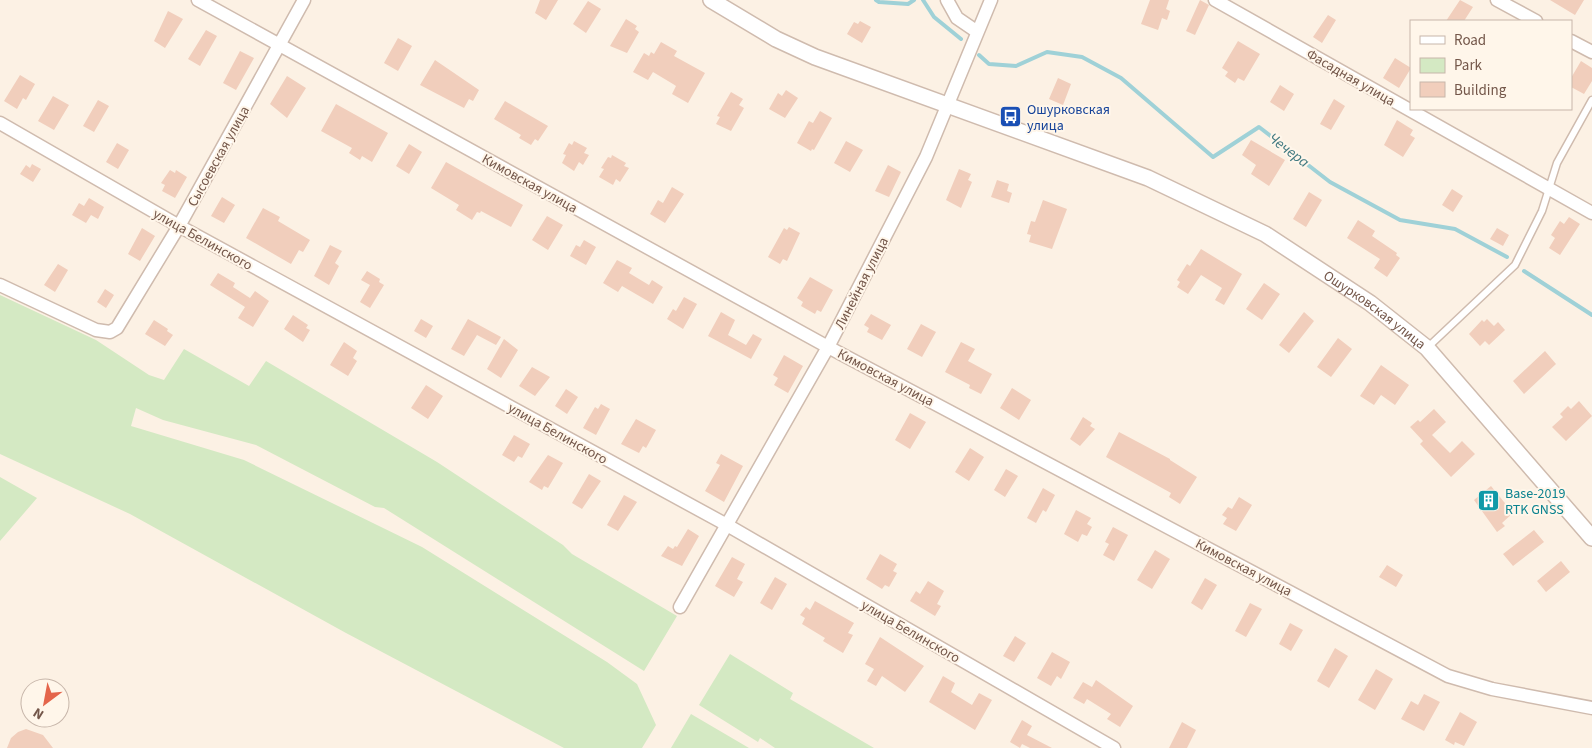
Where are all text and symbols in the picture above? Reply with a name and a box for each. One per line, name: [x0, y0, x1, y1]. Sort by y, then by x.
legend: [1410, 20, 1572, 110]
text: Road: [1454, 30, 1486, 51]
street label: Фасадная улица: [1302, 44, 1399, 111]
text: Park: [1454, 55, 1483, 76]
text: Building: [1454, 80, 1507, 101]
place label: Ошурковская улица: [1027, 100, 1110, 136]
street label: Сысоевская улица: [183, 103, 255, 210]
bus stop icon: Ошурковская улица: [999, 105, 1023, 129]
water label: Чечера: [1264, 128, 1314, 173]
street label: Кимовская улица: [478, 149, 581, 218]
street label: улица Белинского: [149, 204, 256, 276]
street label: Линейная улица: [830, 234, 894, 333]
street label: Ошурковская улица: [1319, 266, 1430, 354]
street label: Кимовская улица: [834, 344, 937, 412]
street label: улица Белинского: [504, 398, 611, 470]
place label: Base-2019 RTK GNSS: [1505, 484, 1565, 520]
building icon: Base-2019 RTK GNSS: [1477, 489, 1501, 513]
street label: Кимовская улица: [1192, 534, 1295, 602]
street label: улица Белинского: [857, 595, 964, 668]
north arrow: [20, 678, 70, 728]
text: N: [29, 702, 48, 724]

